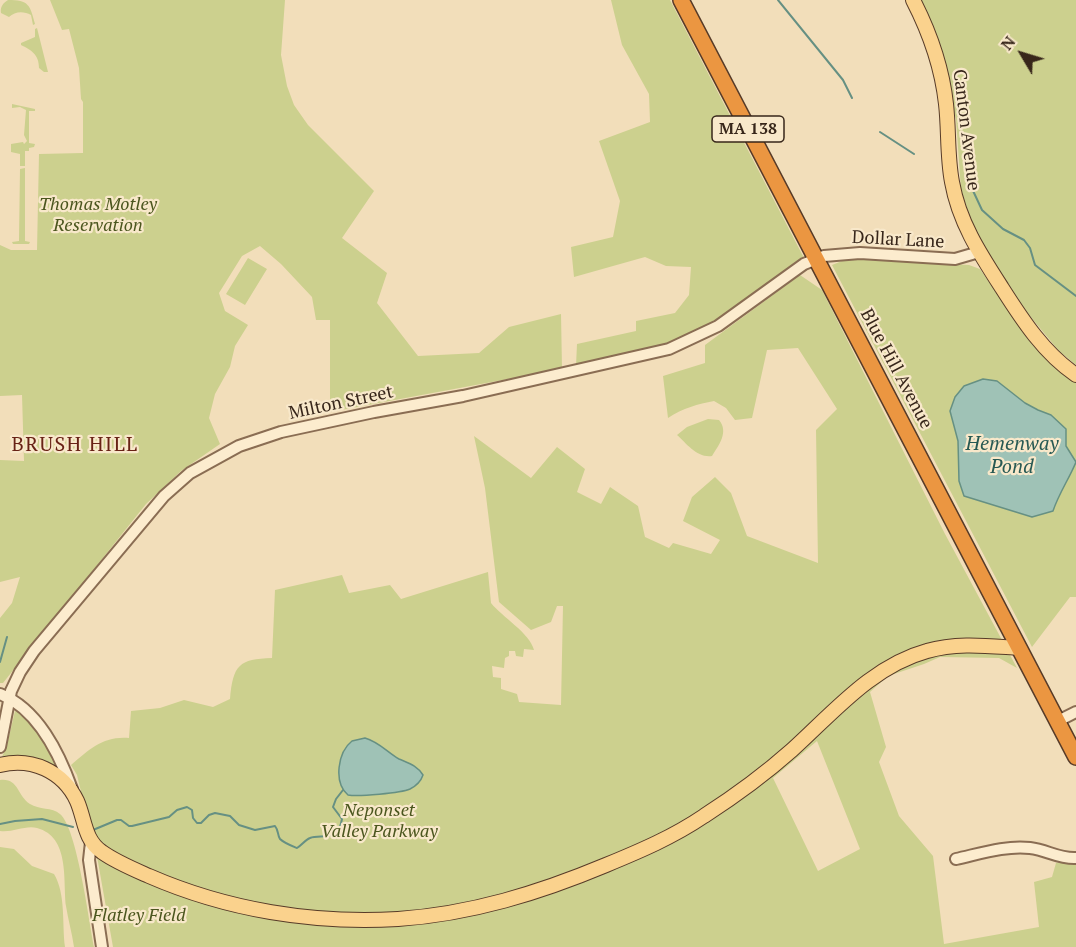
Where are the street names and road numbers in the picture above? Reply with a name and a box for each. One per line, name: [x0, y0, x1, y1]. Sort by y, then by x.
street label: Canton Avenue: [948, 68, 984, 192]
road number: MA 138: [712, 116, 784, 142]
street label: Dollar Lane: [851, 227, 945, 253]
street label: Blue Hill Avenue: [855, 305, 937, 433]
street label: Milton Street: [287, 381, 395, 425]

